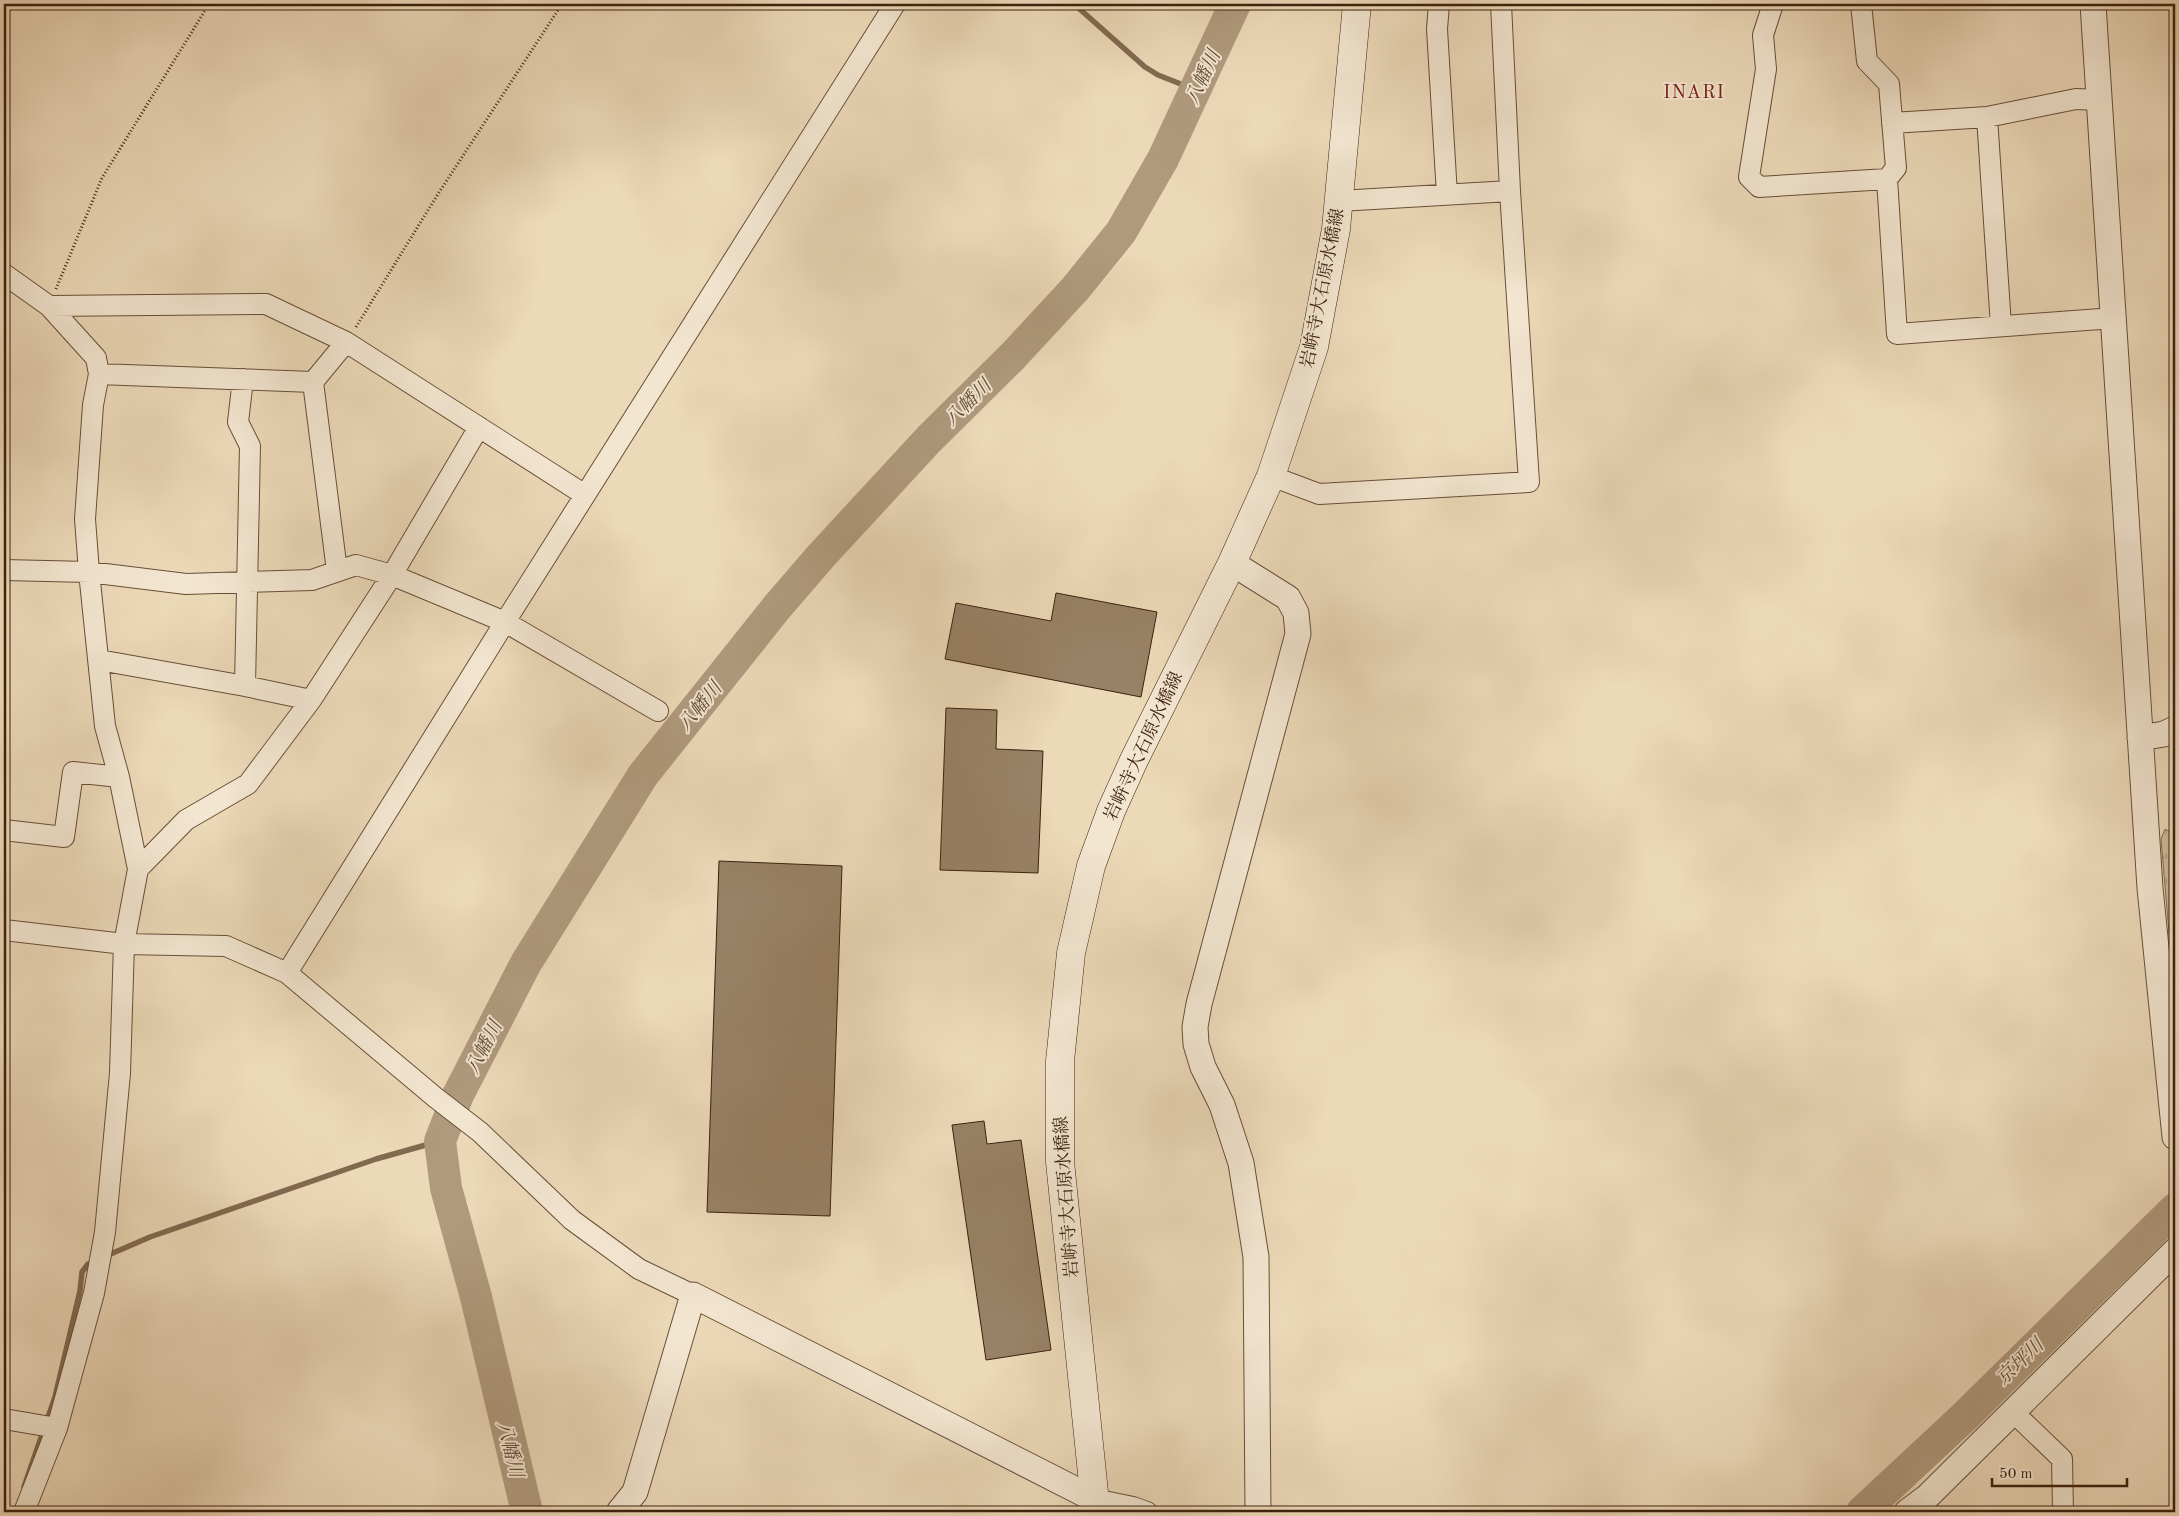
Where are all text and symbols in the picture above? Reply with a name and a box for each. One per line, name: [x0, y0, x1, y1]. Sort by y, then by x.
water label: 八幡川: [1182, 46, 1226, 108]
district label: INARI: [1663, 84, 1725, 103]
street label: 岩峅寺大石原水橋線: [1297, 207, 1347, 369]
water label: 八幡川: [940, 374, 997, 431]
street label: 岩峅寺大石原水橋線: [1100, 668, 1186, 824]
water label: 八幡川: [674, 677, 728, 736]
water label: 八幡川: [462, 1016, 508, 1078]
street label: 岩峅寺大石原水橋線: [1050, 1115, 1082, 1279]
water label: 京坪川: [1992, 1333, 2049, 1389]
water label: 八幡川: [492, 1419, 527, 1481]
scale bar: [1992, 1456, 2126, 1488]
text: 50 m: [1999, 1467, 2033, 1482]

